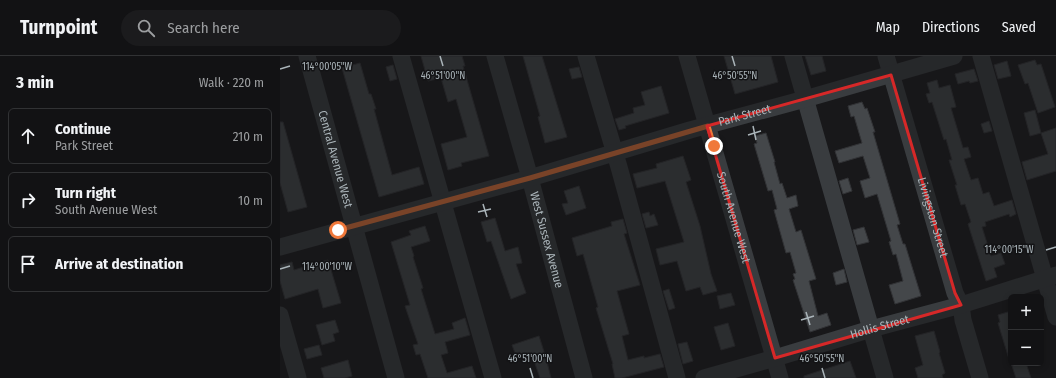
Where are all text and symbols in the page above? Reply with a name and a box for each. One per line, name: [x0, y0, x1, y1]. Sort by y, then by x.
search box: [121, 10, 401, 46]
text: Turnpoint: [20, 16, 97, 39]
icon: search: [135, 17, 157, 39]
text: Search here: [167, 19, 240, 37]
text: Map: [876, 19, 900, 36]
text: Directions: [922, 19, 980, 36]
text: Saved: [1002, 19, 1036, 36]
text: 114°00'05"W: [302, 61, 353, 73]
text: 46°51'00"N: [421, 70, 465, 82]
text: 46°50'55"N: [713, 70, 757, 82]
text: 3 min: [16, 72, 54, 93]
text: Walk · 220 m: [199, 75, 264, 90]
street label: Park Street: [717, 101, 772, 129]
street label: Central Avenue West: [315, 109, 356, 209]
text: Continue: [55, 120, 111, 138]
icon: ahead: [17, 125, 39, 147]
text: 210 m: [233, 129, 263, 144]
route end: [705, 137, 723, 155]
text: Park Street: [55, 138, 113, 153]
street label: South Avenue West: [714, 170, 753, 265]
street label: Livingston Street: [915, 176, 951, 259]
text: Turn right: [55, 184, 116, 202]
icon: right: [17, 189, 39, 211]
street label: West Sussex Avenue: [527, 190, 566, 290]
text: 10 m: [238, 193, 263, 208]
text: South Avenue West: [55, 202, 157, 217]
route start: [329, 221, 347, 239]
text: 114°00'15"W: [985, 244, 1034, 256]
icon: arrive: [17, 253, 39, 275]
text: Arrive at destination: [55, 255, 183, 273]
text: 114°00'10"W: [302, 261, 352, 273]
map controls: [1008, 294, 1044, 366]
button: +: [1008, 294, 1044, 330]
street label: Hollis Street: [849, 312, 911, 342]
button: −: [1008, 330, 1044, 366]
text: 46°51'00"N: [508, 353, 552, 365]
text: 46°50'55"N: [800, 353, 844, 365]

